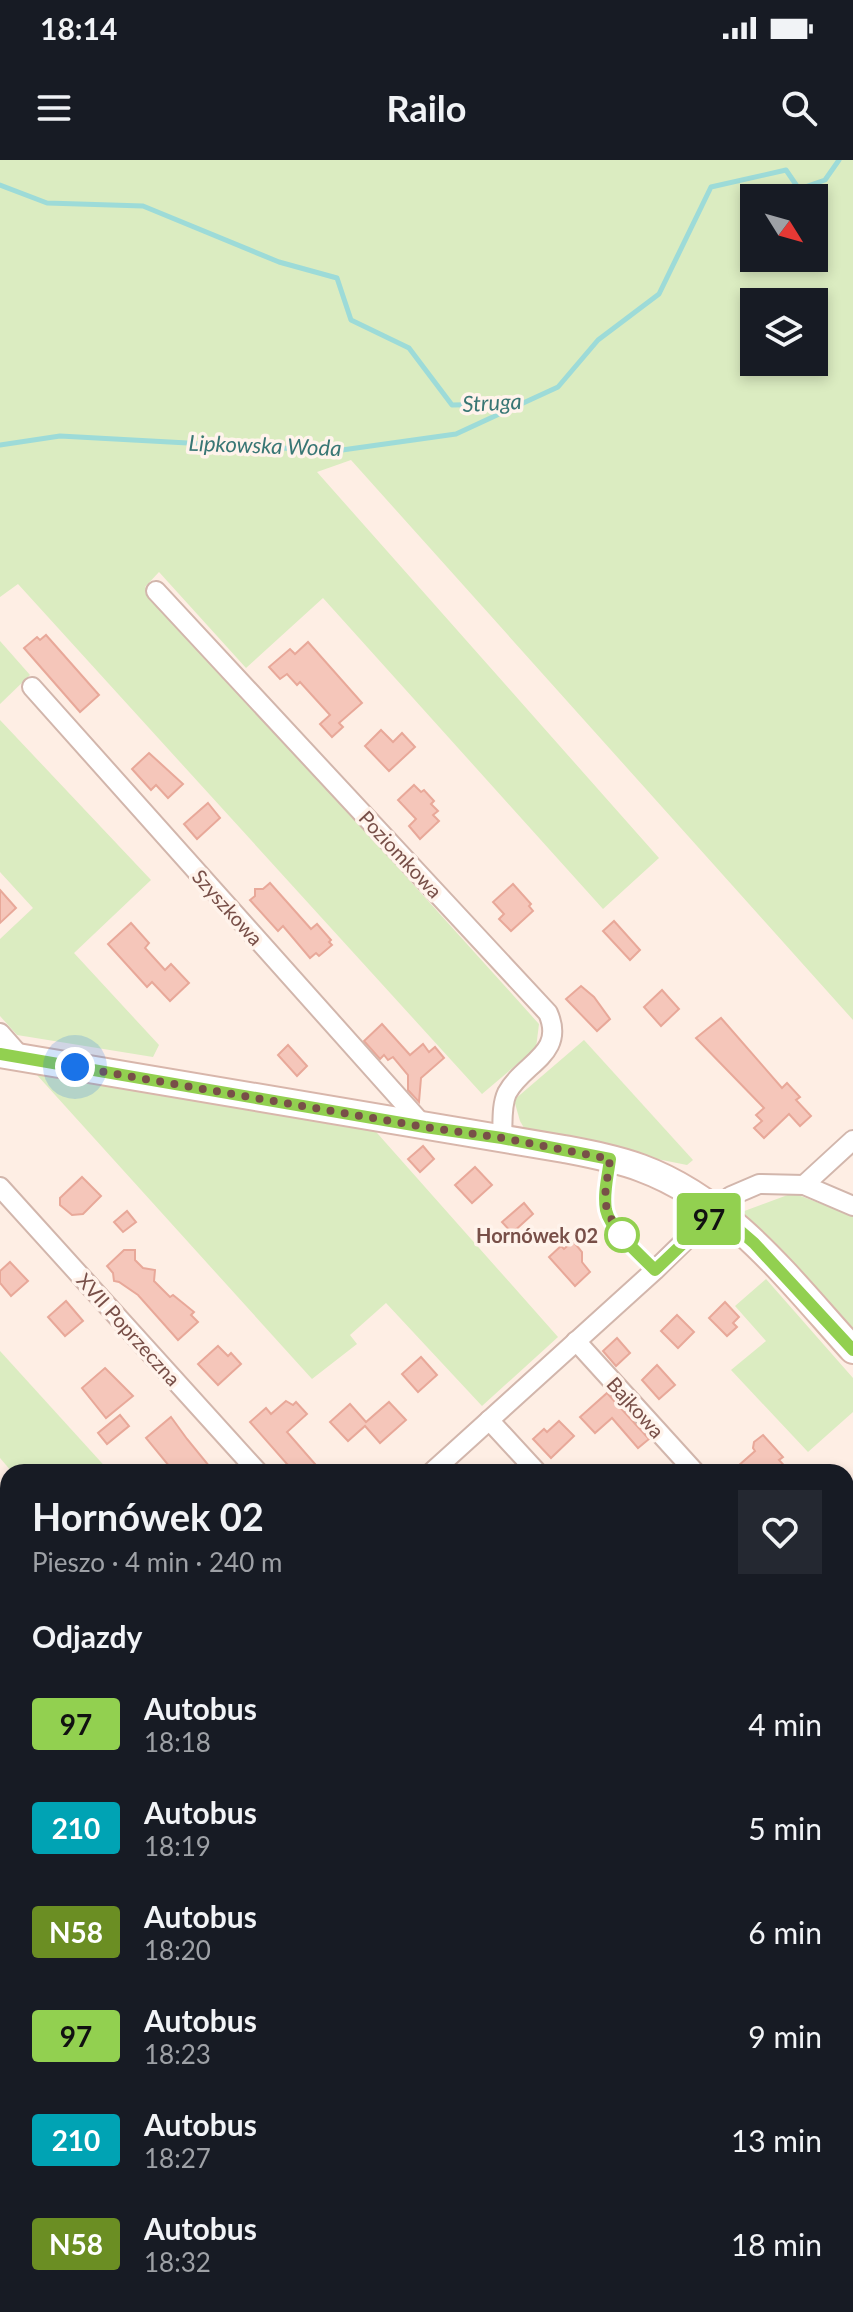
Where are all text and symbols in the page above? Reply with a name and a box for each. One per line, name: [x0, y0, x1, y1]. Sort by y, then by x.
text: 18:14: [40, 10, 117, 46]
icon: menu: [32, 86, 76, 130]
text: Railo: [387, 86, 466, 130]
icon: search: [777, 86, 821, 130]
north arrow: [740, 184, 828, 272]
map controls: [740, 184, 828, 376]
button: layers: [740, 288, 828, 376]
water label: Struga: [462, 387, 522, 417]
water label: Lipkowska Woda: [188, 429, 342, 461]
street label: Poziomkowa: [355, 805, 447, 903]
street label: Szyszkowa: [188, 864, 268, 950]
your location: [55, 1047, 95, 1087]
line badge: 97: [673, 1193, 745, 1245]
text: 97: [693, 1202, 725, 1236]
marker: Hornówek 02: [605, 1218, 639, 1252]
place label: Hornówek 02: [476, 1223, 598, 1247]
street label: XVII Poprzeczna: [72, 1268, 186, 1390]
street label: Bajkowa: [602, 1372, 670, 1442]
button: heart: [738, 1490, 822, 1574]
text: Hornówek 02: [32, 1493, 264, 1539]
text: Pieszo · 4 min · 240 m: [32, 1546, 282, 1578]
text: Odjazdy: [32, 1618, 142, 1654]
text: Autobus: [144, 1690, 257, 1726]
text: 4 min: [748, 1706, 822, 1742]
text: 97: [60, 1707, 92, 1741]
text: 18:18: [144, 1726, 211, 1758]
text: Autobus: [144, 1794, 257, 1830]
text: 5 min: [748, 1810, 822, 1846]
text: 210: [52, 1811, 100, 1845]
text: 18:19: [144, 1830, 211, 1862]
text: Autobus: [144, 1898, 257, 1934]
text: 6 min: [748, 1914, 822, 1950]
text: N58: [49, 1915, 103, 1949]
text: 18:20: [144, 1934, 211, 1966]
text: Autobus: [144, 2002, 257, 2038]
text: 9 min: [748, 2018, 822, 2054]
text: 97: [60, 2019, 92, 2053]
text: 18:23: [144, 2038, 211, 2070]
text: Autobus: [144, 2106, 257, 2142]
text: 13 min: [731, 2122, 822, 2158]
text: 210: [52, 2123, 100, 2157]
text: 18:27: [144, 2142, 211, 2174]
text: Autobus: [144, 2210, 257, 2246]
text: 18 min: [731, 2226, 822, 2262]
text: N58: [49, 2227, 103, 2261]
text: 18:32: [144, 2246, 211, 2278]

